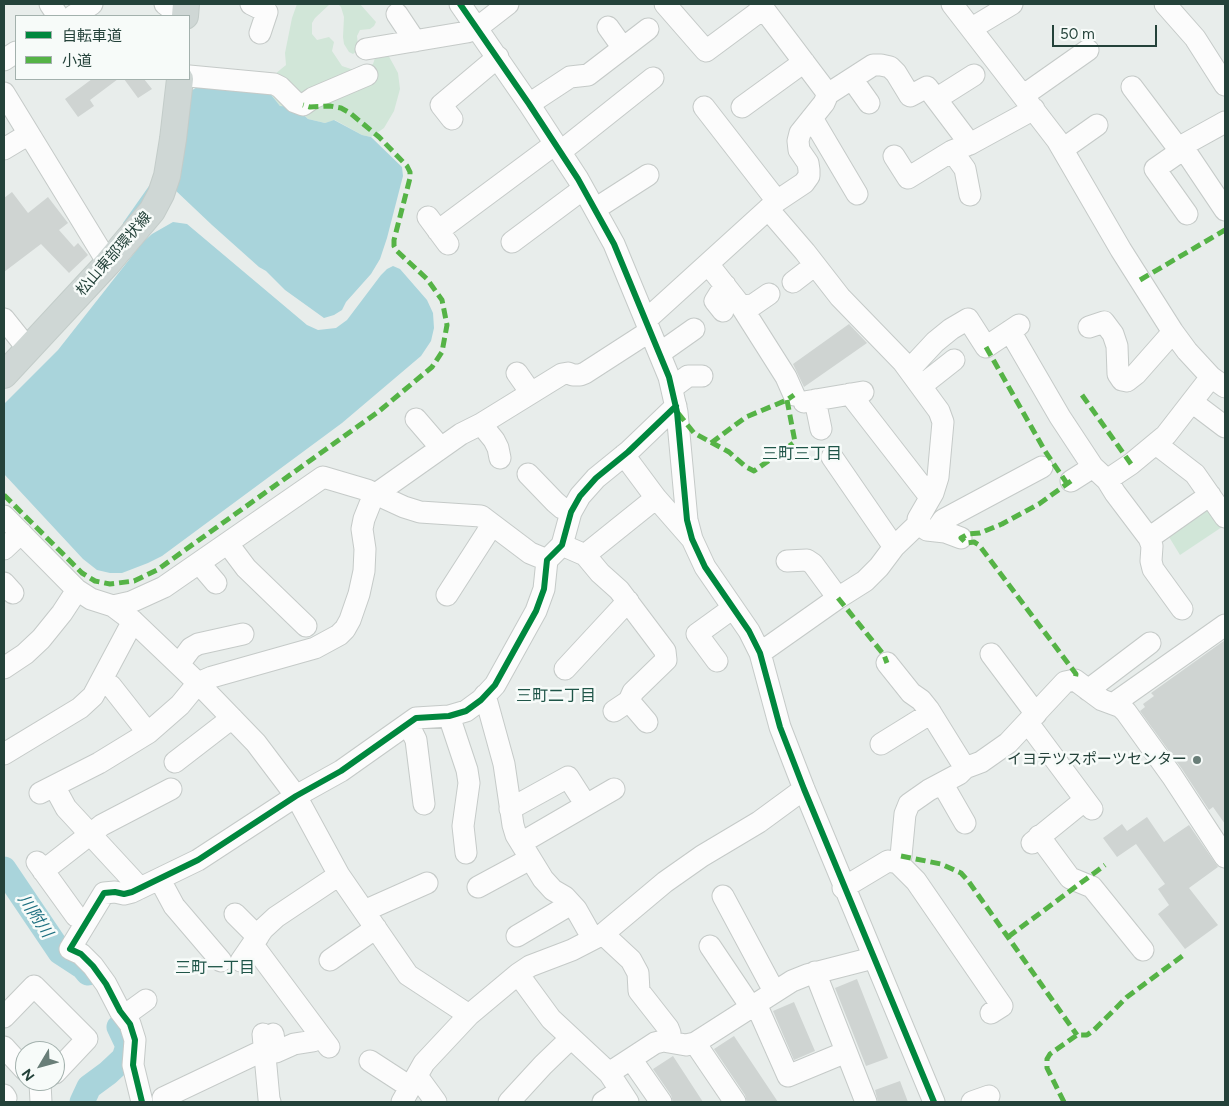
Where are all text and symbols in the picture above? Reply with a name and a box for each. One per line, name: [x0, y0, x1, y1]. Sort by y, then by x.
legend: [15, 15, 190, 80]
scale bar: [1054, 15, 1159, 47]
text: 50 m: [1060, 25, 1095, 43]
text: 自転車道: [62, 27, 122, 45]
text: 小道: [62, 52, 92, 70]
street label: 松山東部環状線: [73, 208, 155, 300]
district label: 三町三丁目: [762, 444, 842, 464]
district label: 三町二丁目: [516, 686, 596, 706]
place label: イヨテツスポーツセンター: [1007, 751, 1187, 769]
marker: イヨテツスポーツセンター: [1191, 754, 1203, 766]
water label: 川附川: [14, 891, 56, 941]
district label: 三町一丁目: [175, 958, 255, 978]
north arrow: [15, 1041, 65, 1091]
text: N: [18, 1065, 38, 1084]

